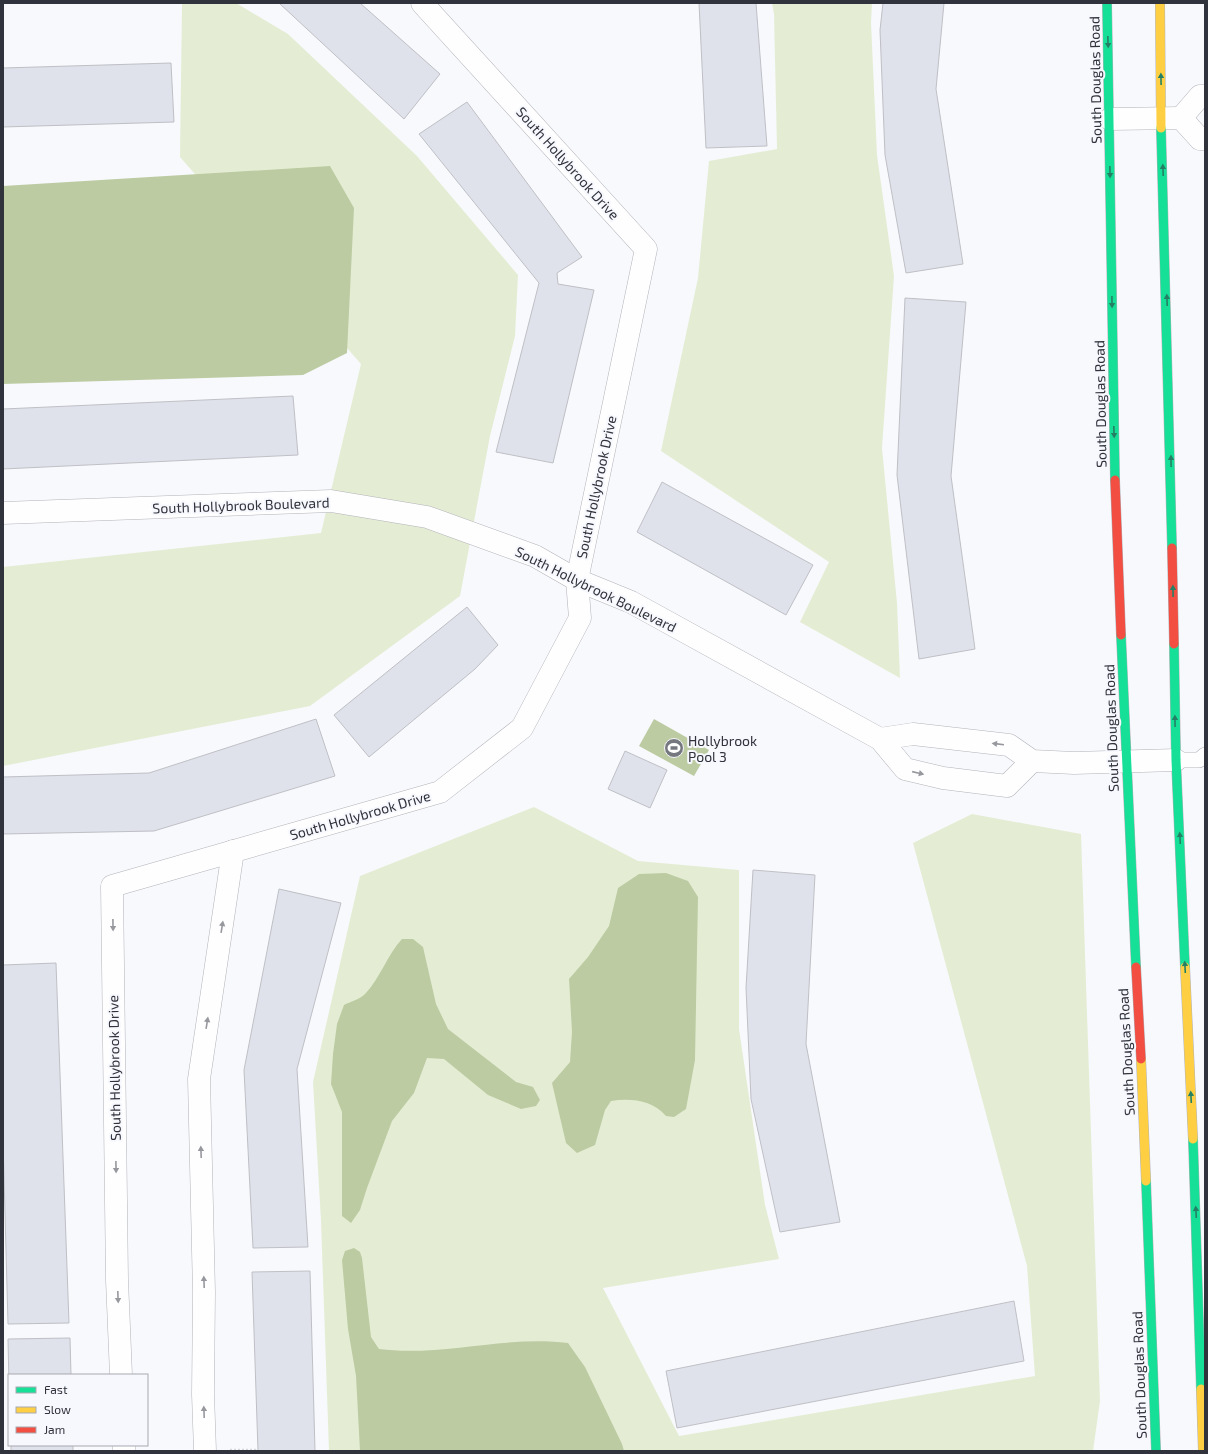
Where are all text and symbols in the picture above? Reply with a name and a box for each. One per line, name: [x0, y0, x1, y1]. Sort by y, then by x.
street label: South Douglas Road: [1085, 16, 1105, 144]
one-way arrow: [1105, 36, 1111, 49]
one-way arrow: [1158, 72, 1164, 85]
street label: South Hollybrook Drive: [513, 103, 623, 223]
one-way arrow: [1159, 164, 1166, 176]
one-way arrow: [1107, 166, 1114, 178]
one-way arrow: [1163, 294, 1170, 306]
one-way arrow: [1109, 296, 1115, 309]
street label: South Douglas Road: [1090, 340, 1110, 468]
street label: South Hollybrook Drive: [573, 414, 619, 560]
one-way arrow: [1110, 426, 1117, 438]
one-way arrow: [1168, 454, 1174, 467]
street label: South Hollybrook Boulevard: [152, 493, 330, 517]
street label: South Hollybrook Boulevard: [513, 542, 679, 636]
one-way arrow: [1170, 584, 1176, 597]
street label: South Douglas Road: [1100, 664, 1122, 792]
one-way arrow: [1172, 714, 1178, 727]
place label: Hollybrook Pool 3: [688, 732, 757, 765]
sports icon: Hollybrook Pool 3: [663, 737, 685, 759]
one-way arrow: [992, 741, 1004, 747]
one-way arrow: [912, 770, 925, 776]
street label: South Hollybrook Drive: [288, 787, 432, 843]
one-way arrow: [1176, 832, 1183, 844]
one-way arrow: [110, 919, 116, 932]
one-way arrow: [219, 921, 225, 933]
one-way arrow: [1182, 961, 1189, 973]
street label: South Douglas Road: [1114, 988, 1138, 1116]
street label: South Hollybrook Drive: [104, 995, 124, 1141]
one-way arrow: [204, 1017, 210, 1029]
one-way arrow: [1188, 1090, 1194, 1103]
one-way arrow: [197, 1146, 204, 1158]
one-way arrow: [112, 1161, 119, 1173]
one-way arrow: [1193, 1206, 1200, 1218]
one-way arrow: [201, 1275, 207, 1288]
one-way arrow: [114, 1291, 121, 1303]
street label: South Douglas Road: [1128, 1311, 1150, 1439]
legend: [8, 1374, 148, 1446]
text: Fast: [44, 1382, 68, 1396]
text: Slow: [44, 1402, 71, 1416]
one-way arrow: [200, 1406, 207, 1418]
text: Jam: [44, 1422, 65, 1436]

